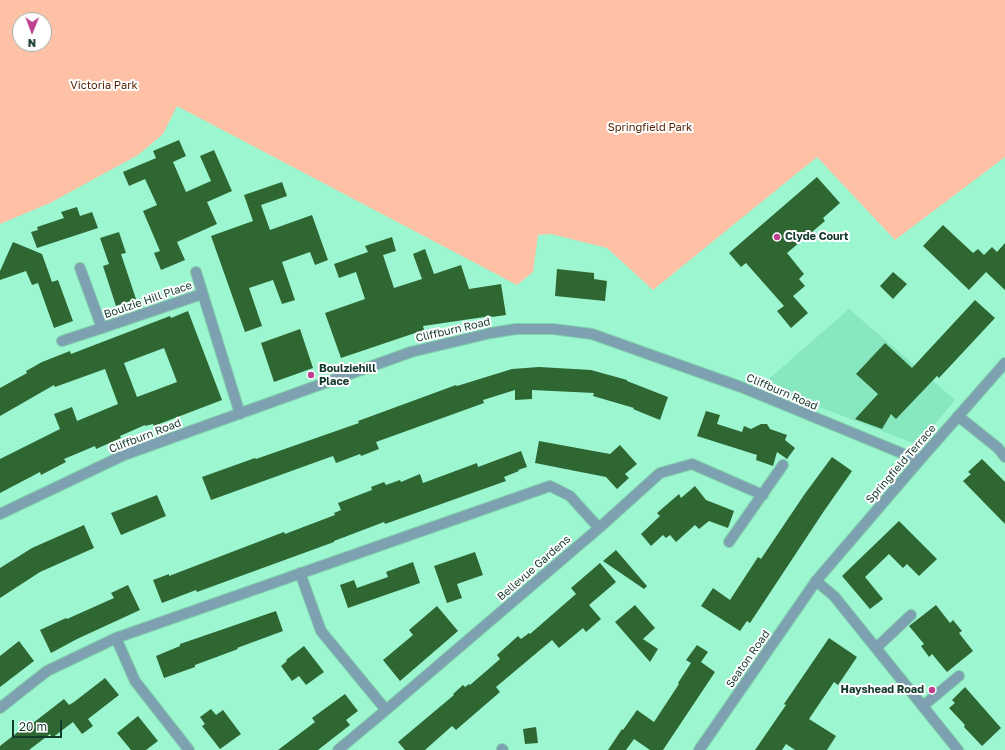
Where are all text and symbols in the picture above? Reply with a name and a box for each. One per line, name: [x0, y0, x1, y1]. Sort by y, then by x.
north arrow: [12, 12, 52, 52]
text: N: [27, 37, 36, 50]
park label: Victoria Park: [70, 79, 138, 93]
park label: Springfield Park: [608, 121, 692, 135]
place label: Clyde Court: [785, 230, 849, 244]
marker: Clyde Court: [772, 232, 782, 242]
street label: Boulzie Hill Place: [102, 279, 194, 321]
street label: Cliffburn Road: [414, 315, 492, 345]
place label: Boulziehill Place: [319, 362, 376, 388]
marker: Boulziehill Place: [306, 370, 316, 380]
street label: Cliffburn Road: [744, 371, 820, 413]
street label: Cliffburn Road: [107, 416, 183, 456]
street label: Springfield Terrace: [863, 422, 939, 506]
street label: Bellevue Gardens: [495, 533, 573, 603]
street label: Seaton Road: [723, 628, 773, 690]
place label: Hayshead Road: [841, 683, 924, 697]
marker: Hayshead Road: [927, 685, 937, 695]
scale bar: [14, 712, 64, 738]
text: 20 m: [19, 719, 47, 734]

